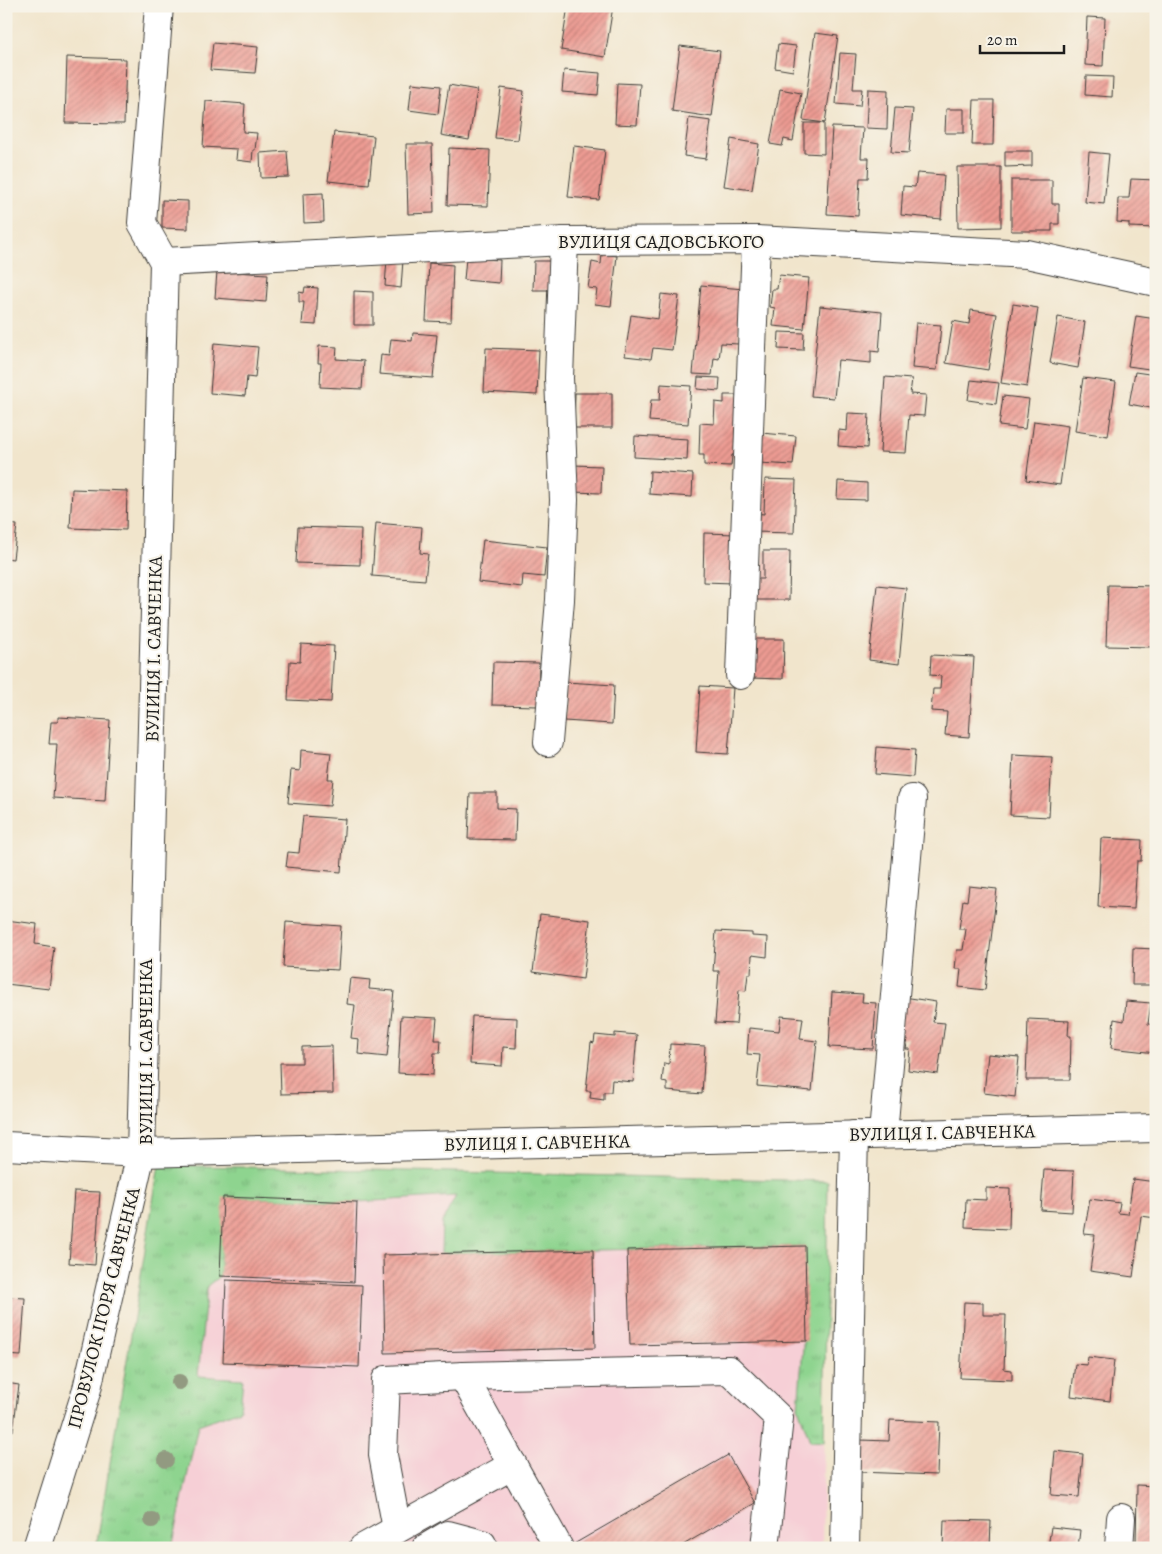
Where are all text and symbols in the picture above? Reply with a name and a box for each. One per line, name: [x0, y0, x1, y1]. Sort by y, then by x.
scale bar: [980, 22, 1063, 54]
text: 20 m: [987, 30, 1018, 50]
street label: ВУЛИЦЯ САДОВСЬКОГО: [558, 229, 764, 255]
street label: ВУЛИЦЯ І. САВЧЕНКА: [139, 555, 169, 742]
street label: ВУЛИЦЯ І. САВЧЕНКА: [133, 958, 159, 1145]
street label: ВУЛИЦЯ І. САВЧЕНКА: [849, 1118, 1036, 1148]
street label: ВУЛИЦЯ І. САВЧЕНКА: [444, 1128, 631, 1158]
street label: ПРОВУЛОК ІГОРЯ САВЧЕНКА: [61, 1183, 147, 1432]

